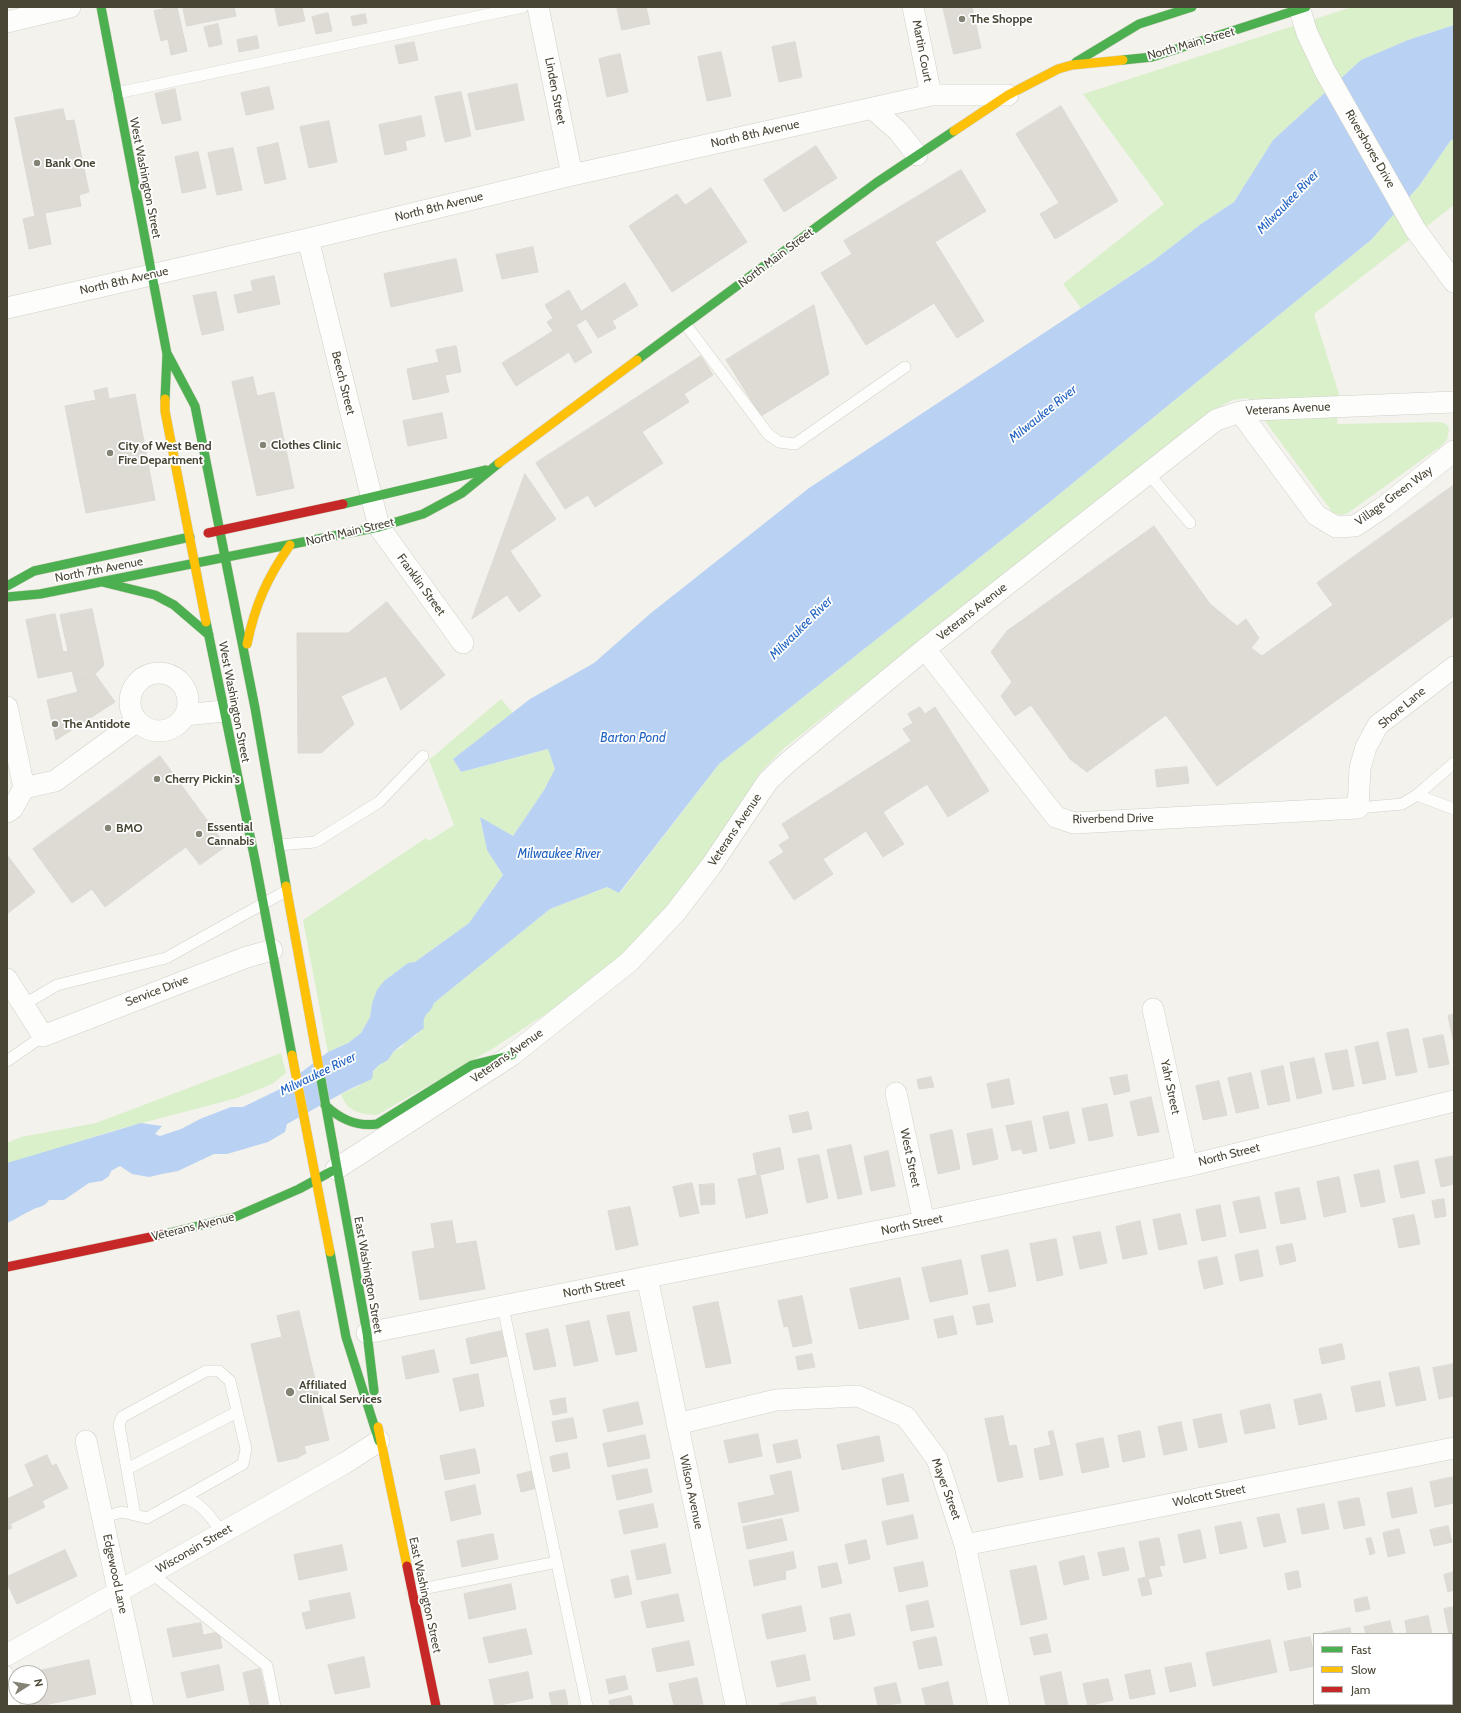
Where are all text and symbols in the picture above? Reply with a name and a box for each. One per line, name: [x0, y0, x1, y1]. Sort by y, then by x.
place label: The Shoppe: [970, 12, 1032, 26]
marker: The Shoppe: [957, 14, 967, 24]
street label: Martin Court: [909, 19, 935, 83]
street label: North Main Street: [1146, 25, 1236, 63]
street label: Linden Street: [541, 56, 569, 126]
street label: Rivershores Drive: [1342, 107, 1398, 191]
street label: West Washington Street: [126, 116, 164, 240]
street label: North 8th Avenue: [709, 117, 801, 151]
place label: Bank One: [45, 156, 95, 170]
marker: Bank One: [32, 158, 42, 168]
water label: Milwaukee River: [1254, 167, 1322, 237]
street label: North 8th Avenue: [393, 189, 485, 225]
street label: North Main Street: [736, 225, 816, 291]
street label: North 8th Avenue: [78, 264, 170, 298]
street label: Beech Street: [328, 350, 358, 416]
water label: Milwaukee River: [1006, 382, 1080, 446]
street label: Veterans Avenue: [1245, 400, 1331, 418]
place label: Clothes Clinic: [271, 438, 341, 452]
place label: City of West Bend Fire Department: [118, 439, 212, 467]
marker: Clothes Clinic: [258, 440, 268, 450]
marker: City of West Bend Fire Department: [105, 448, 115, 458]
street label: Village Green Way: [1352, 463, 1436, 529]
street label: North Main Street: [304, 515, 396, 549]
street label: Franklin Street: [394, 551, 448, 619]
street label: North 7th Avenue: [54, 554, 144, 586]
street label: Veterans Avenue: [934, 580, 1010, 644]
water label: Milwaukee River: [766, 593, 836, 663]
street label: West Washington Street: [215, 640, 253, 764]
street label: Shore Lane: [1375, 684, 1429, 732]
place label: The Antidote: [63, 717, 130, 731]
marker: The Antidote: [50, 719, 60, 729]
water label: Barton Pond: [600, 730, 666, 746]
place label: Cherry Pickin's: [165, 772, 240, 786]
marker: Cherry Pickin's: [152, 774, 162, 784]
street label: Veterans Avenue: [705, 791, 765, 869]
street label: Riverbend Drive: [1072, 811, 1154, 827]
place label: Essential Cannabis: [207, 820, 254, 848]
place label: BMO: [116, 821, 143, 835]
marker: BMO: [103, 823, 113, 833]
marker: Essential Cannabis: [194, 829, 204, 839]
water label: Milwaukee River: [518, 846, 600, 862]
street label: Service Drive: [123, 972, 191, 1010]
street label: Veterans Avenue: [468, 1026, 546, 1086]
water label: Milwaukee River: [277, 1049, 359, 1099]
street label: Yahr Street: [1157, 1058, 1183, 1116]
street label: West Street: [897, 1127, 923, 1189]
street label: North Street: [1197, 1140, 1261, 1170]
street label: Veterans Avenue: [150, 1210, 236, 1244]
street label: North Street: [880, 1211, 944, 1239]
street label: East Washington Street: [351, 1216, 385, 1334]
street label: North Street: [562, 1275, 626, 1301]
place label: Affiliated Clinical Services: [299, 1378, 382, 1406]
marker: Affiliated Clinical Services: [284, 1386, 296, 1398]
street label: Wilson Avenue: [676, 1453, 706, 1531]
street label: Mayer Street: [928, 1456, 964, 1522]
street label: Wolcott Street: [1171, 1482, 1247, 1510]
street label: Wisconsin Street: [153, 1521, 235, 1577]
street label: Edgewood Lane: [100, 1533, 130, 1615]
street label: East Washington Street: [406, 1536, 444, 1654]
legend: [1313, 1633, 1453, 1705]
text: Fast: [1351, 1642, 1371, 1657]
text: Slow: [1351, 1662, 1376, 1677]
north arrow: [8, 1665, 48, 1705]
text: N: [31, 1677, 46, 1688]
text: Jam: [1351, 1682, 1370, 1697]

